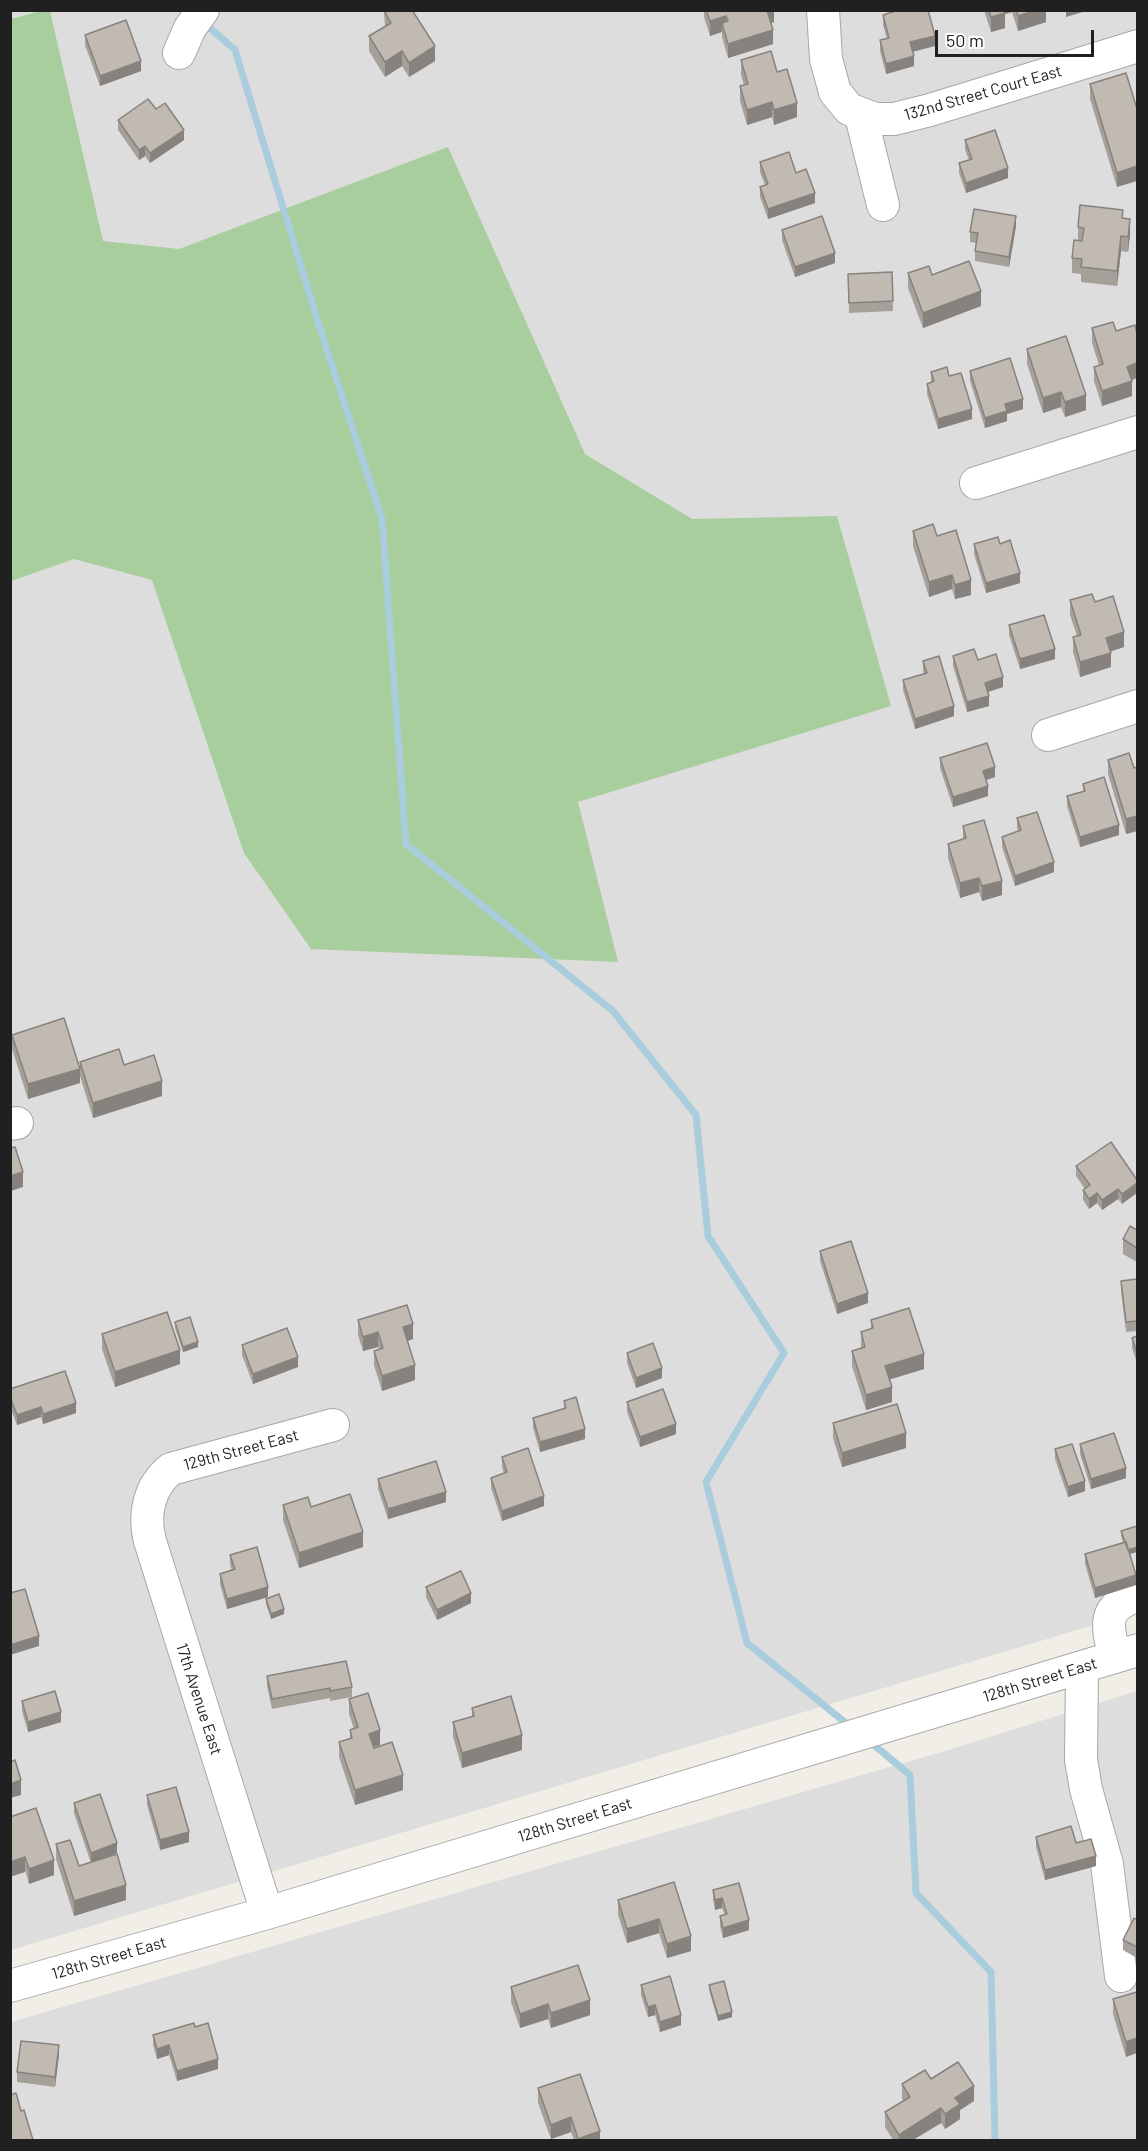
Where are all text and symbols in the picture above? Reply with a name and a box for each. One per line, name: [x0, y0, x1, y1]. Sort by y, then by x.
scale bar: [938, 18, 1097, 56]
text: 50 m: [946, 29, 984, 51]
street label: 132nd Street Court East: [902, 61, 1064, 125]
street label: 129th Street East: [181, 1425, 301, 1475]
street label: 17th Avenue East: [172, 1641, 226, 1757]
street label: 128th Street East: [981, 1654, 1099, 1706]
street label: 128th Street East: [516, 1794, 634, 1846]
street label: 128th Street East: [49, 1932, 169, 1984]

